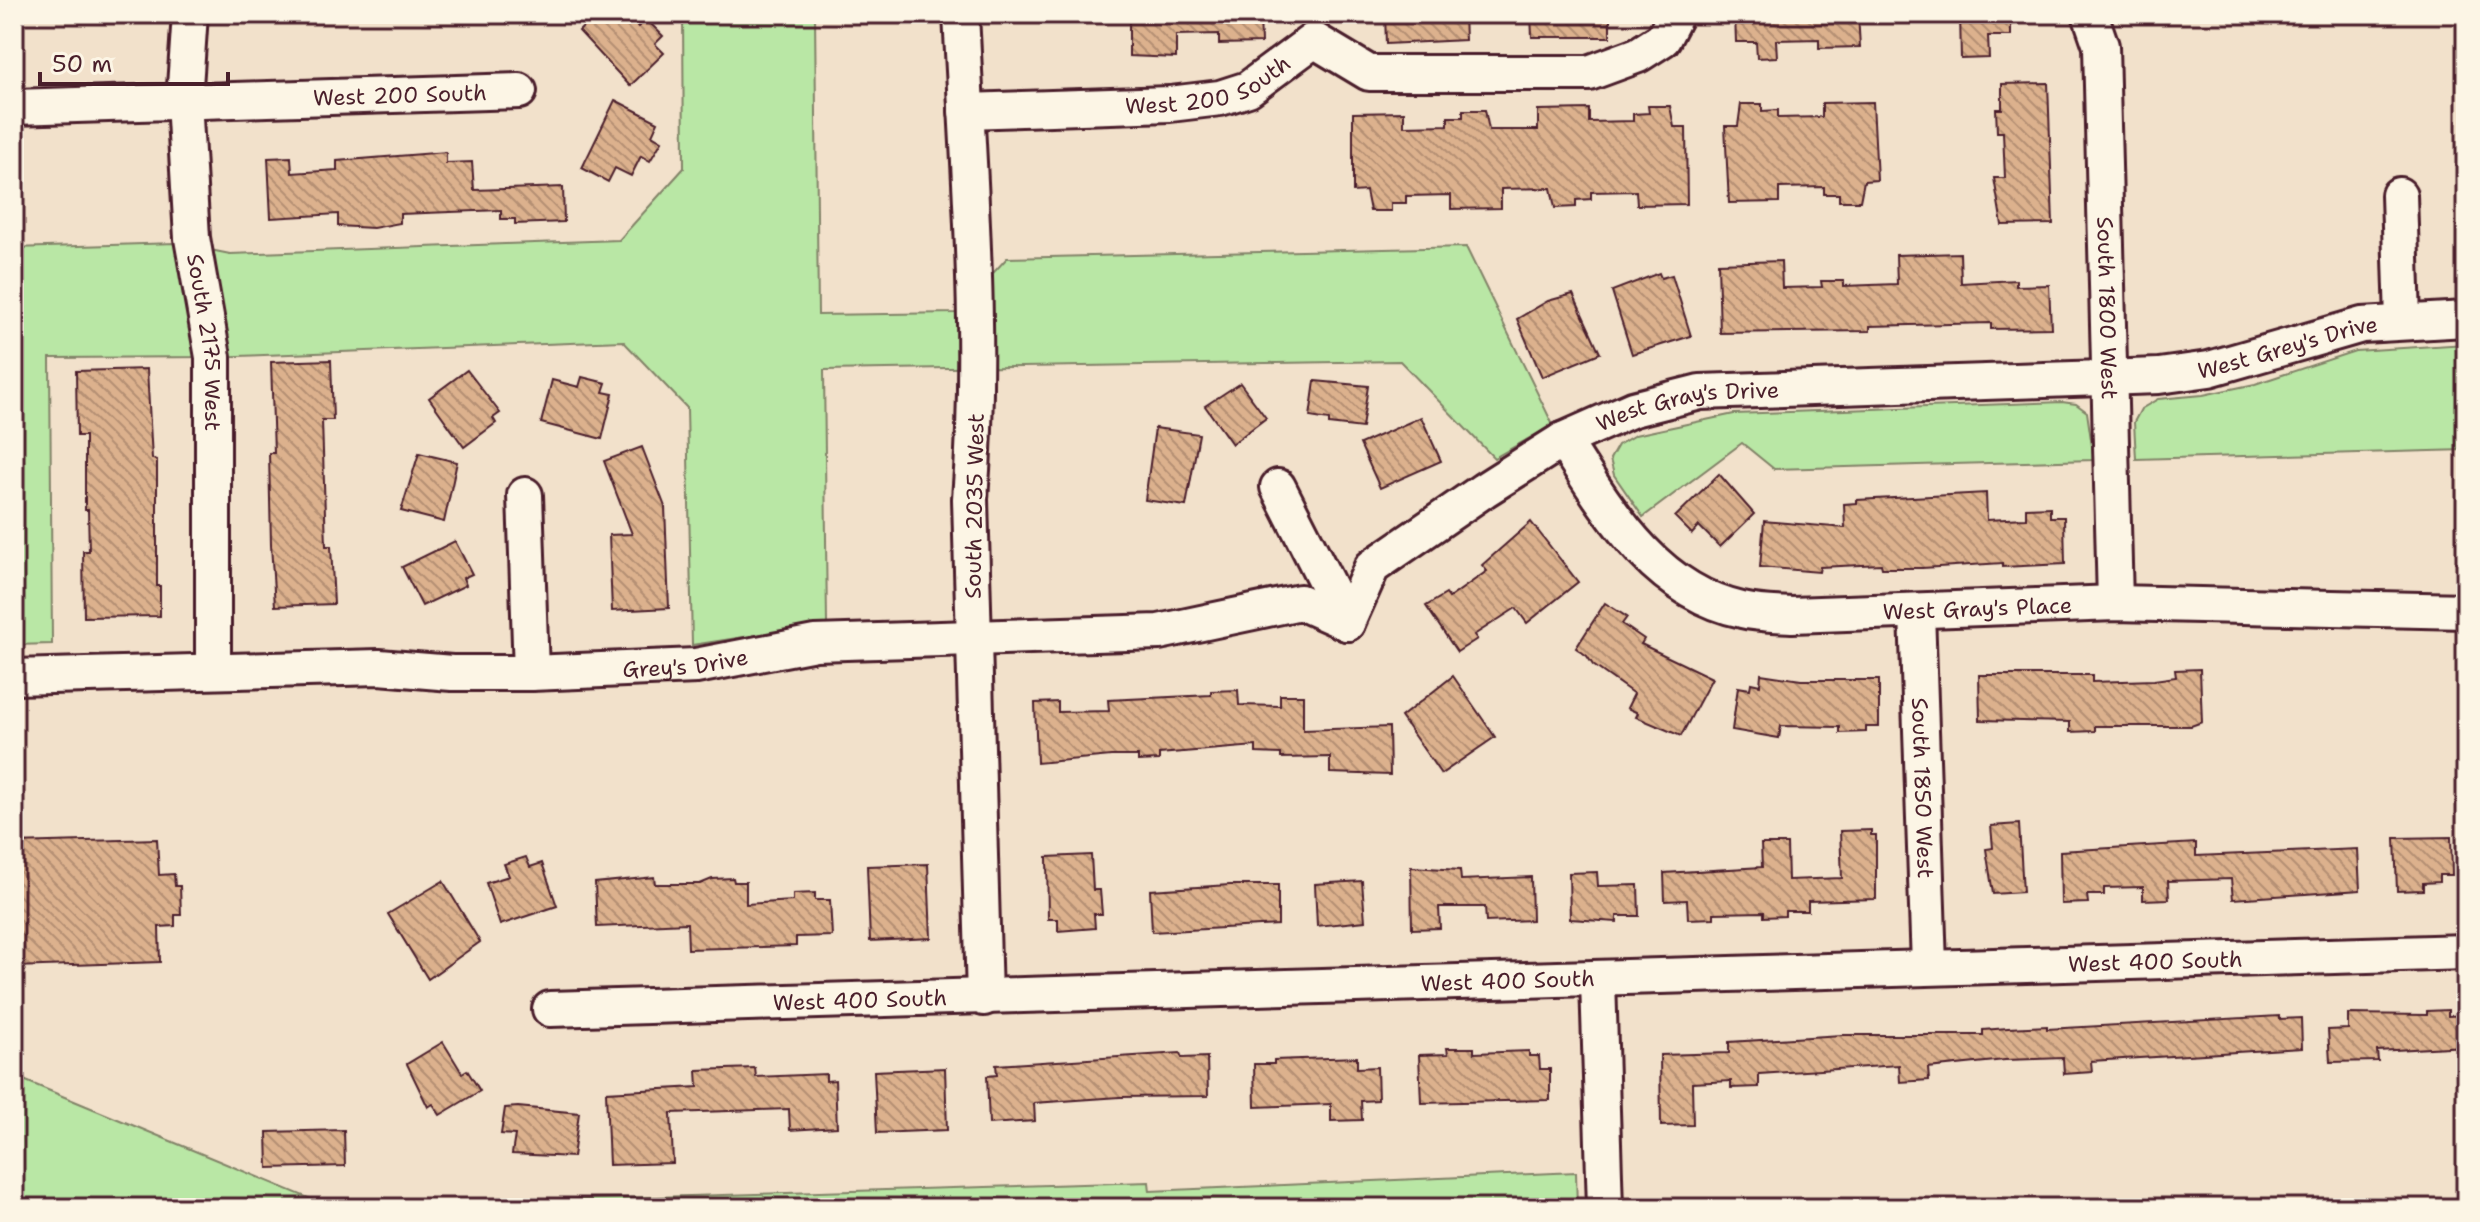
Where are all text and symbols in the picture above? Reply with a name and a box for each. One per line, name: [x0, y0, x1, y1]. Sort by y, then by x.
scale bar: [40, 36, 228, 86]
text: 50 m: [52, 48, 112, 80]
street label: West 200 South: [1124, 49, 1296, 121]
street label: West 200 South: [312, 78, 487, 113]
street label: South 1800 West: [2090, 216, 2124, 400]
street label: South 2175 West: [180, 251, 227, 431]
street label: West Grey's Drive: [2196, 310, 2379, 385]
street label: West Gray's Drive: [1592, 375, 1780, 439]
street label: South 2035 West: [958, 413, 991, 599]
street label: West Gray's Place: [1882, 591, 2073, 627]
street label: Grey's Drive: [622, 642, 751, 684]
street label: South 1850 West: [1905, 697, 1940, 879]
street label: West 400 South: [2068, 945, 2243, 979]
street label: West 400 South: [1420, 964, 1595, 998]
street label: West 400 South: [772, 983, 947, 1017]

